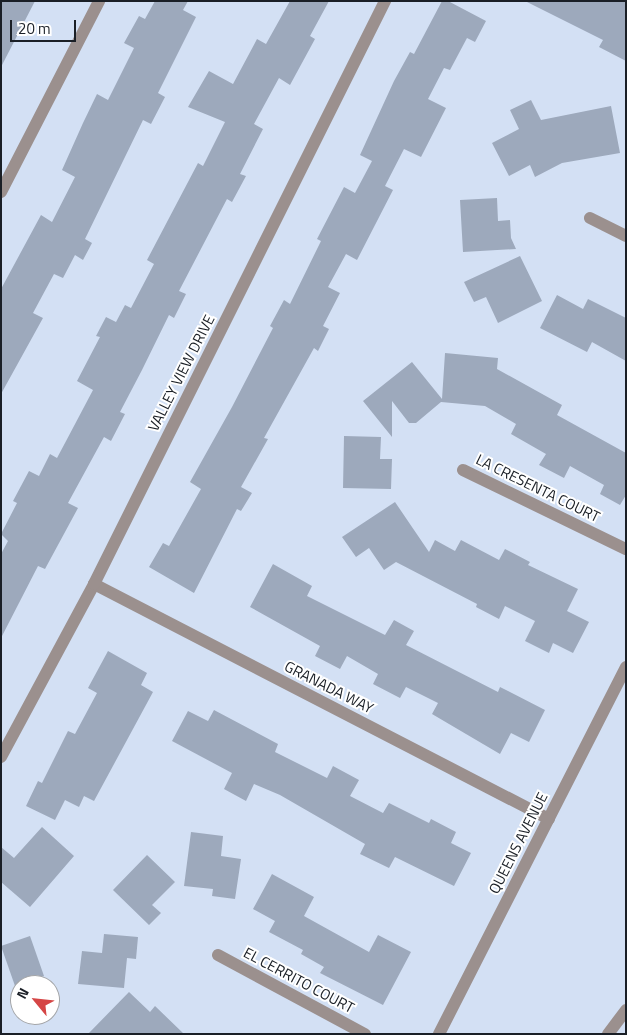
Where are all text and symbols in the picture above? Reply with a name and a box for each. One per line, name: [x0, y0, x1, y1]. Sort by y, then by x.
scale bar: [12, 10, 79, 42]
text: 20 m: [18, 17, 51, 40]
street label: VALLEY VIEW DRIVE: [144, 312, 218, 434]
street label: LA CRESENTA COURT: [473, 450, 603, 526]
street label: GRANADA WAY: [282, 657, 376, 717]
street label: QUEENS AVENUE: [485, 789, 551, 897]
street label: EL CERRITO COURT: [241, 943, 357, 1017]
north arrow: [10, 975, 60, 1025]
text: N: [11, 984, 34, 1002]

